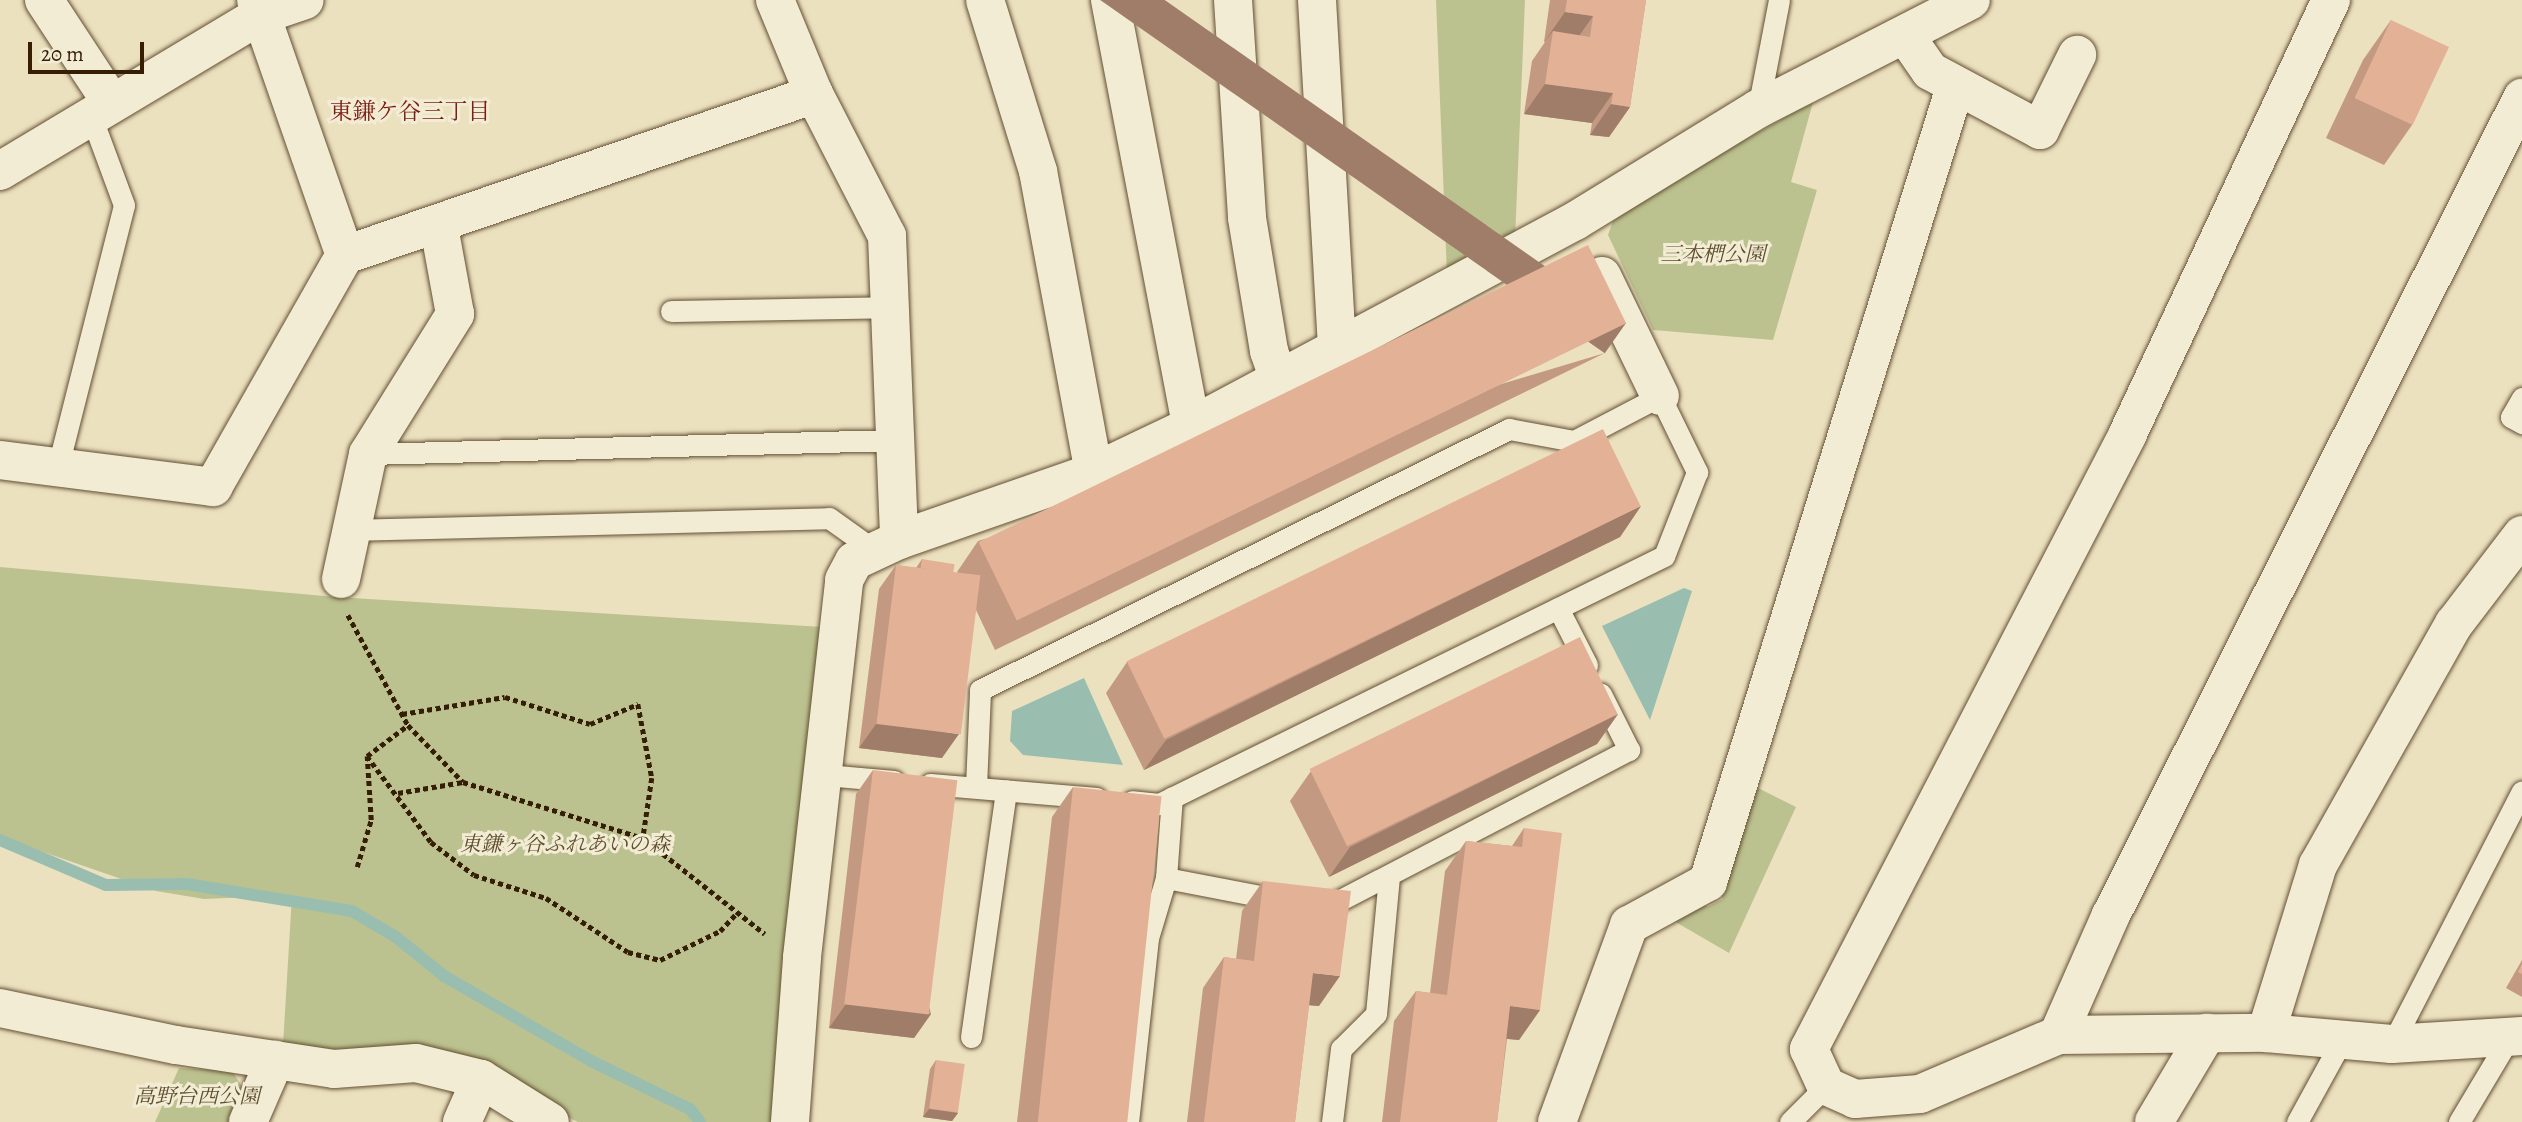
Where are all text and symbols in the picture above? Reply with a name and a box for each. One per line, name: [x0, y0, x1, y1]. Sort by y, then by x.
scale bar: [32, 28, 147, 72]
text: 20 m: [41, 40, 84, 68]
district label: 東鎌ケ谷三丁目: [330, 98, 490, 126]
park label: 三本椚公園: [1661, 241, 1765, 267]
park label: 東鎌ヶ谷ふれあいの森: [460, 831, 670, 857]
park label: 高野台西公園: [134, 1083, 260, 1109]

